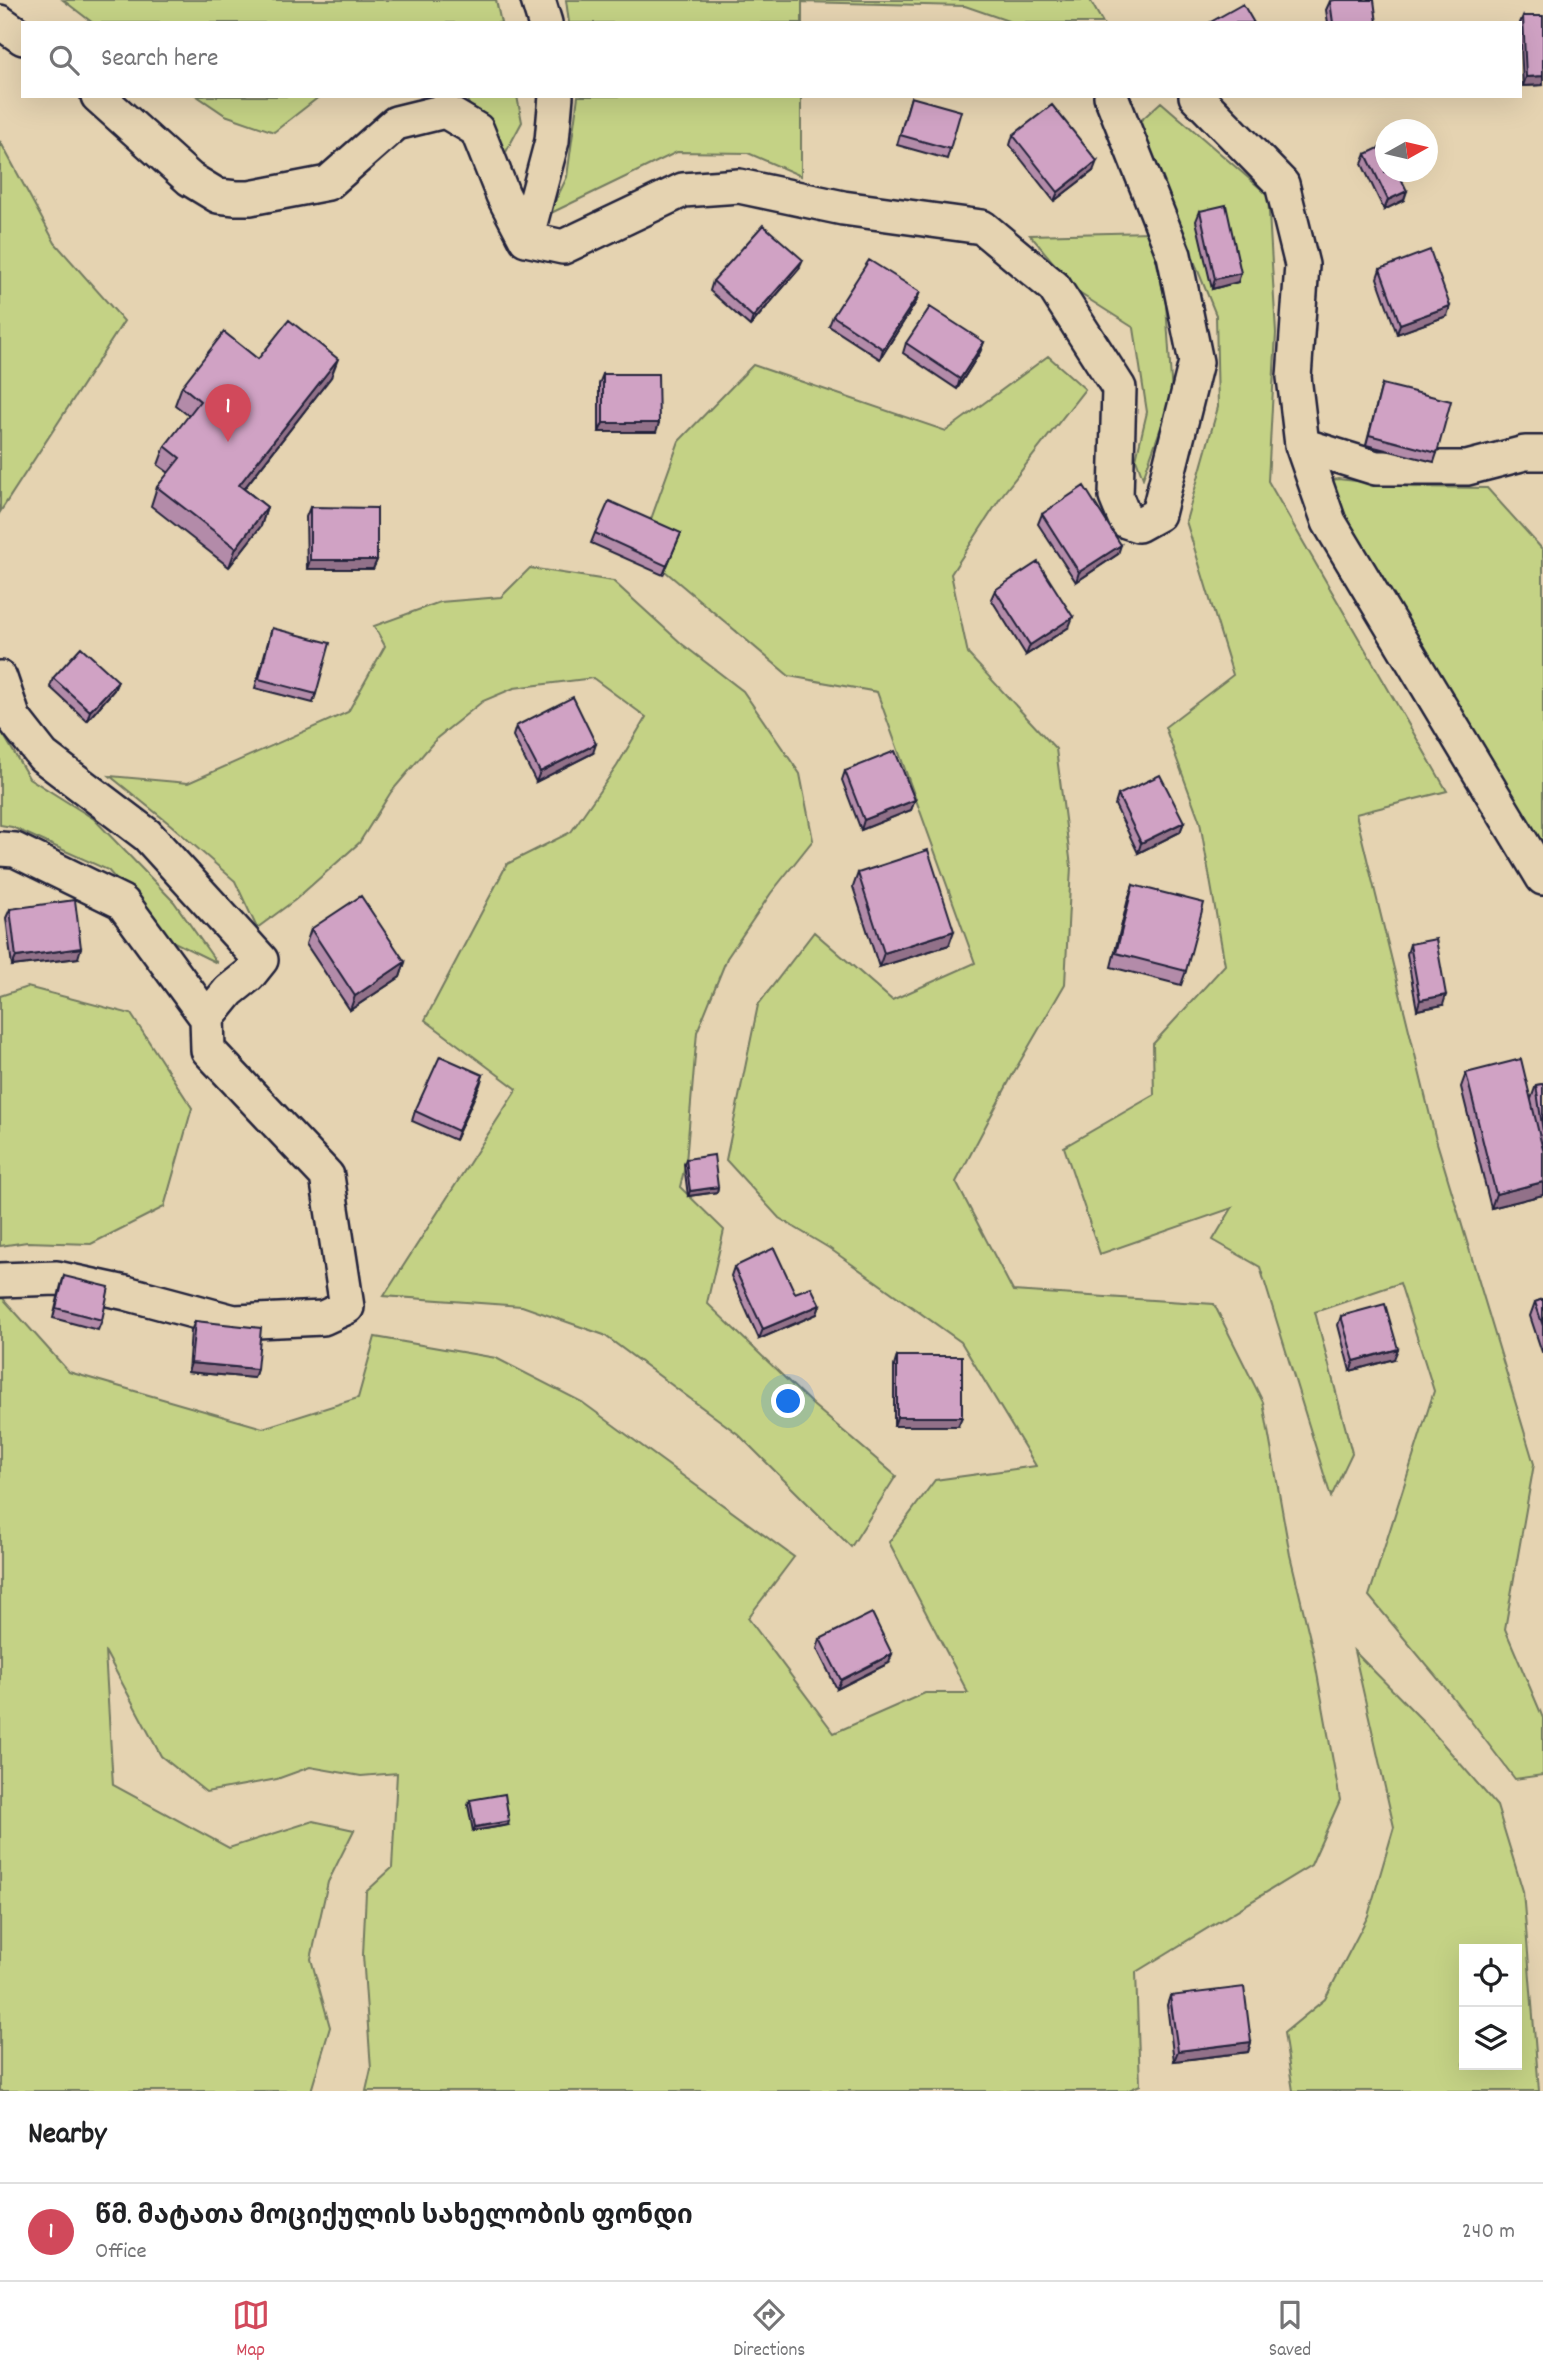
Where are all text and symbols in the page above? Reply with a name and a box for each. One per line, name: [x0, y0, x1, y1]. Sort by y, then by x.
search box: [21, 21, 1522, 98]
icon: search: [45, 41, 83, 79]
text: Search here: [101, 41, 219, 78]
north arrow: [1375, 119, 1438, 182]
pin: 1: [205, 384, 251, 442]
your location: [771, 1384, 805, 1418]
map controls: [1459, 1944, 1522, 2070]
button: locate: [1459, 1944, 1522, 2007]
button: layers: [1459, 2007, 1522, 2070]
text: Nearby: [28, 2115, 106, 2158]
text: წმ. მატათა მოციქულის სახელობის ფონდი: [95, 2199, 693, 2236]
text: 1: [48, 2216, 54, 2249]
text: 240 m: [1462, 2216, 1515, 2249]
text: Office: [95, 2236, 147, 2269]
tab: Map: [232, 2296, 270, 2365]
tab: Directions: [733, 2296, 805, 2365]
tab: Saved: [1269, 2296, 1311, 2365]

